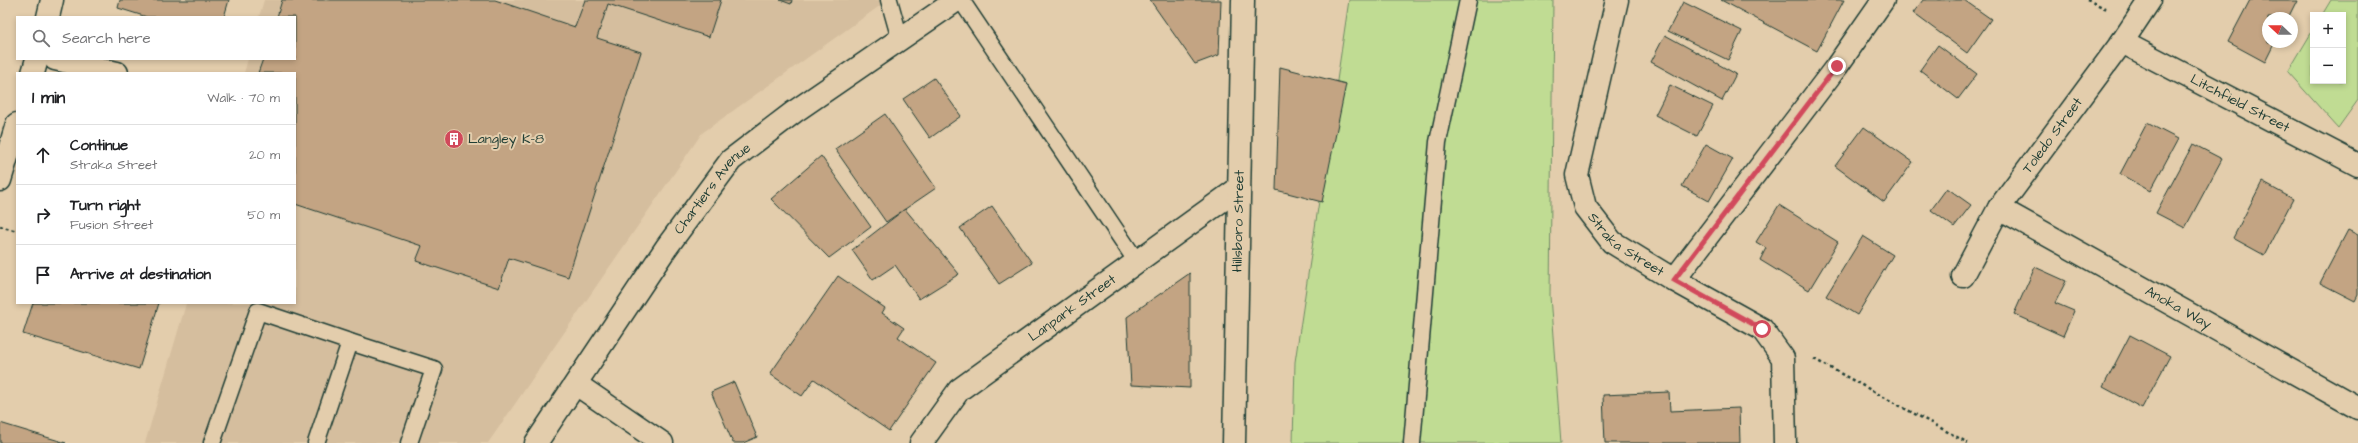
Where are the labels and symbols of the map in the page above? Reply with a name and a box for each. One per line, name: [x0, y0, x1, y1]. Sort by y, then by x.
north arrow: [2262, 12, 2298, 48]
route end: [1828, 57, 1846, 75]
street label: Litchfield Street: [2187, 69, 2293, 138]
street label: Toledo Street: [2018, 93, 2088, 178]
building icon: Langley K-8: [443, 128, 465, 150]
place label: Langley K-8: [468, 129, 544, 149]
street label: Chartiers Avenue: [669, 138, 755, 239]
street label: Hillsboro Street: [1227, 169, 1250, 272]
street label: Straka Street: [1583, 208, 1668, 282]
street label: Lanpark Street: [1024, 270, 1121, 347]
street label: Anoka Way: [2141, 281, 2215, 334]
route start: [1753, 320, 1771, 338]

